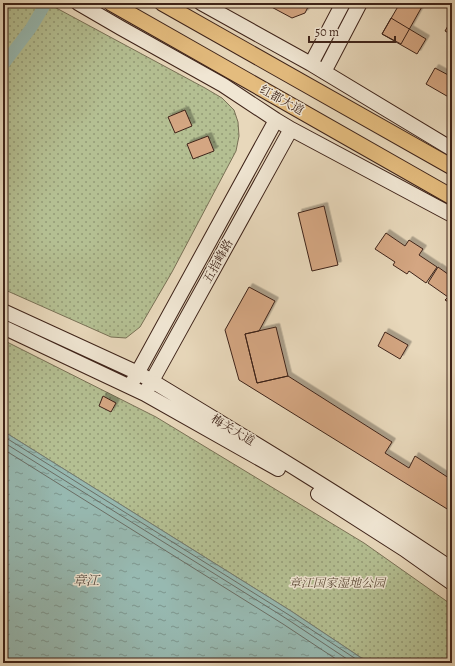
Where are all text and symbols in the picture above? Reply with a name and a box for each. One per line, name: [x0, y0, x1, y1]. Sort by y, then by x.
scale bar: [309, 18, 395, 44]
text: 50 m: [315, 24, 339, 40]
street label: 红都大道: [257, 81, 307, 119]
street label: 五指峰路: [199, 236, 237, 286]
street label: 梅关大道: [208, 411, 258, 449]
water label: 章江: [73, 572, 101, 589]
park label: 章江国家湿地公园: [289, 575, 387, 591]

